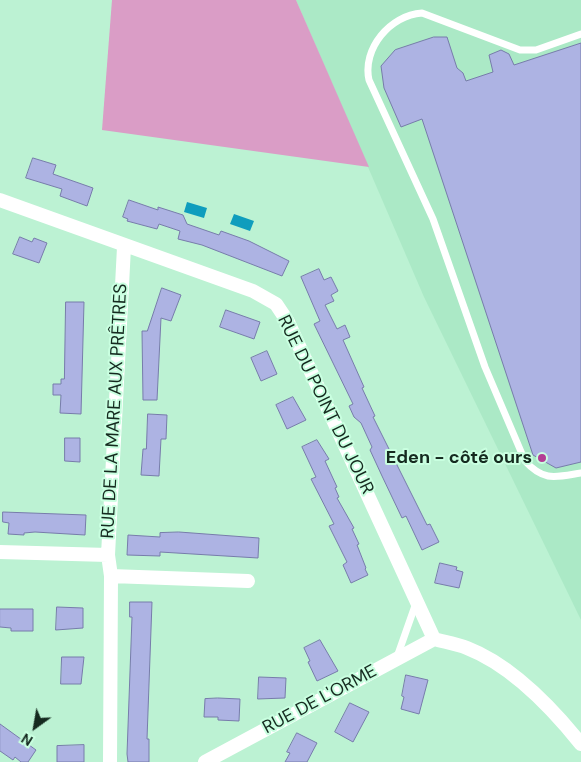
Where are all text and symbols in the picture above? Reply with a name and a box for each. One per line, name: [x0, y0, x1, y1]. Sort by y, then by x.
street label: RUE DE LA MARE AUX PRÊTRES: [98, 283, 132, 539]
street label: RUE DU POINT DU JOUR: [272, 312, 378, 498]
place label: Eden - côté ours: [386, 447, 532, 469]
marker: Eden - côté ours: [536, 452, 548, 464]
street label: RUE DE L'ORME: [259, 661, 381, 739]
north arrow: [10, 702, 60, 752]
text: N: [18, 729, 36, 750]

